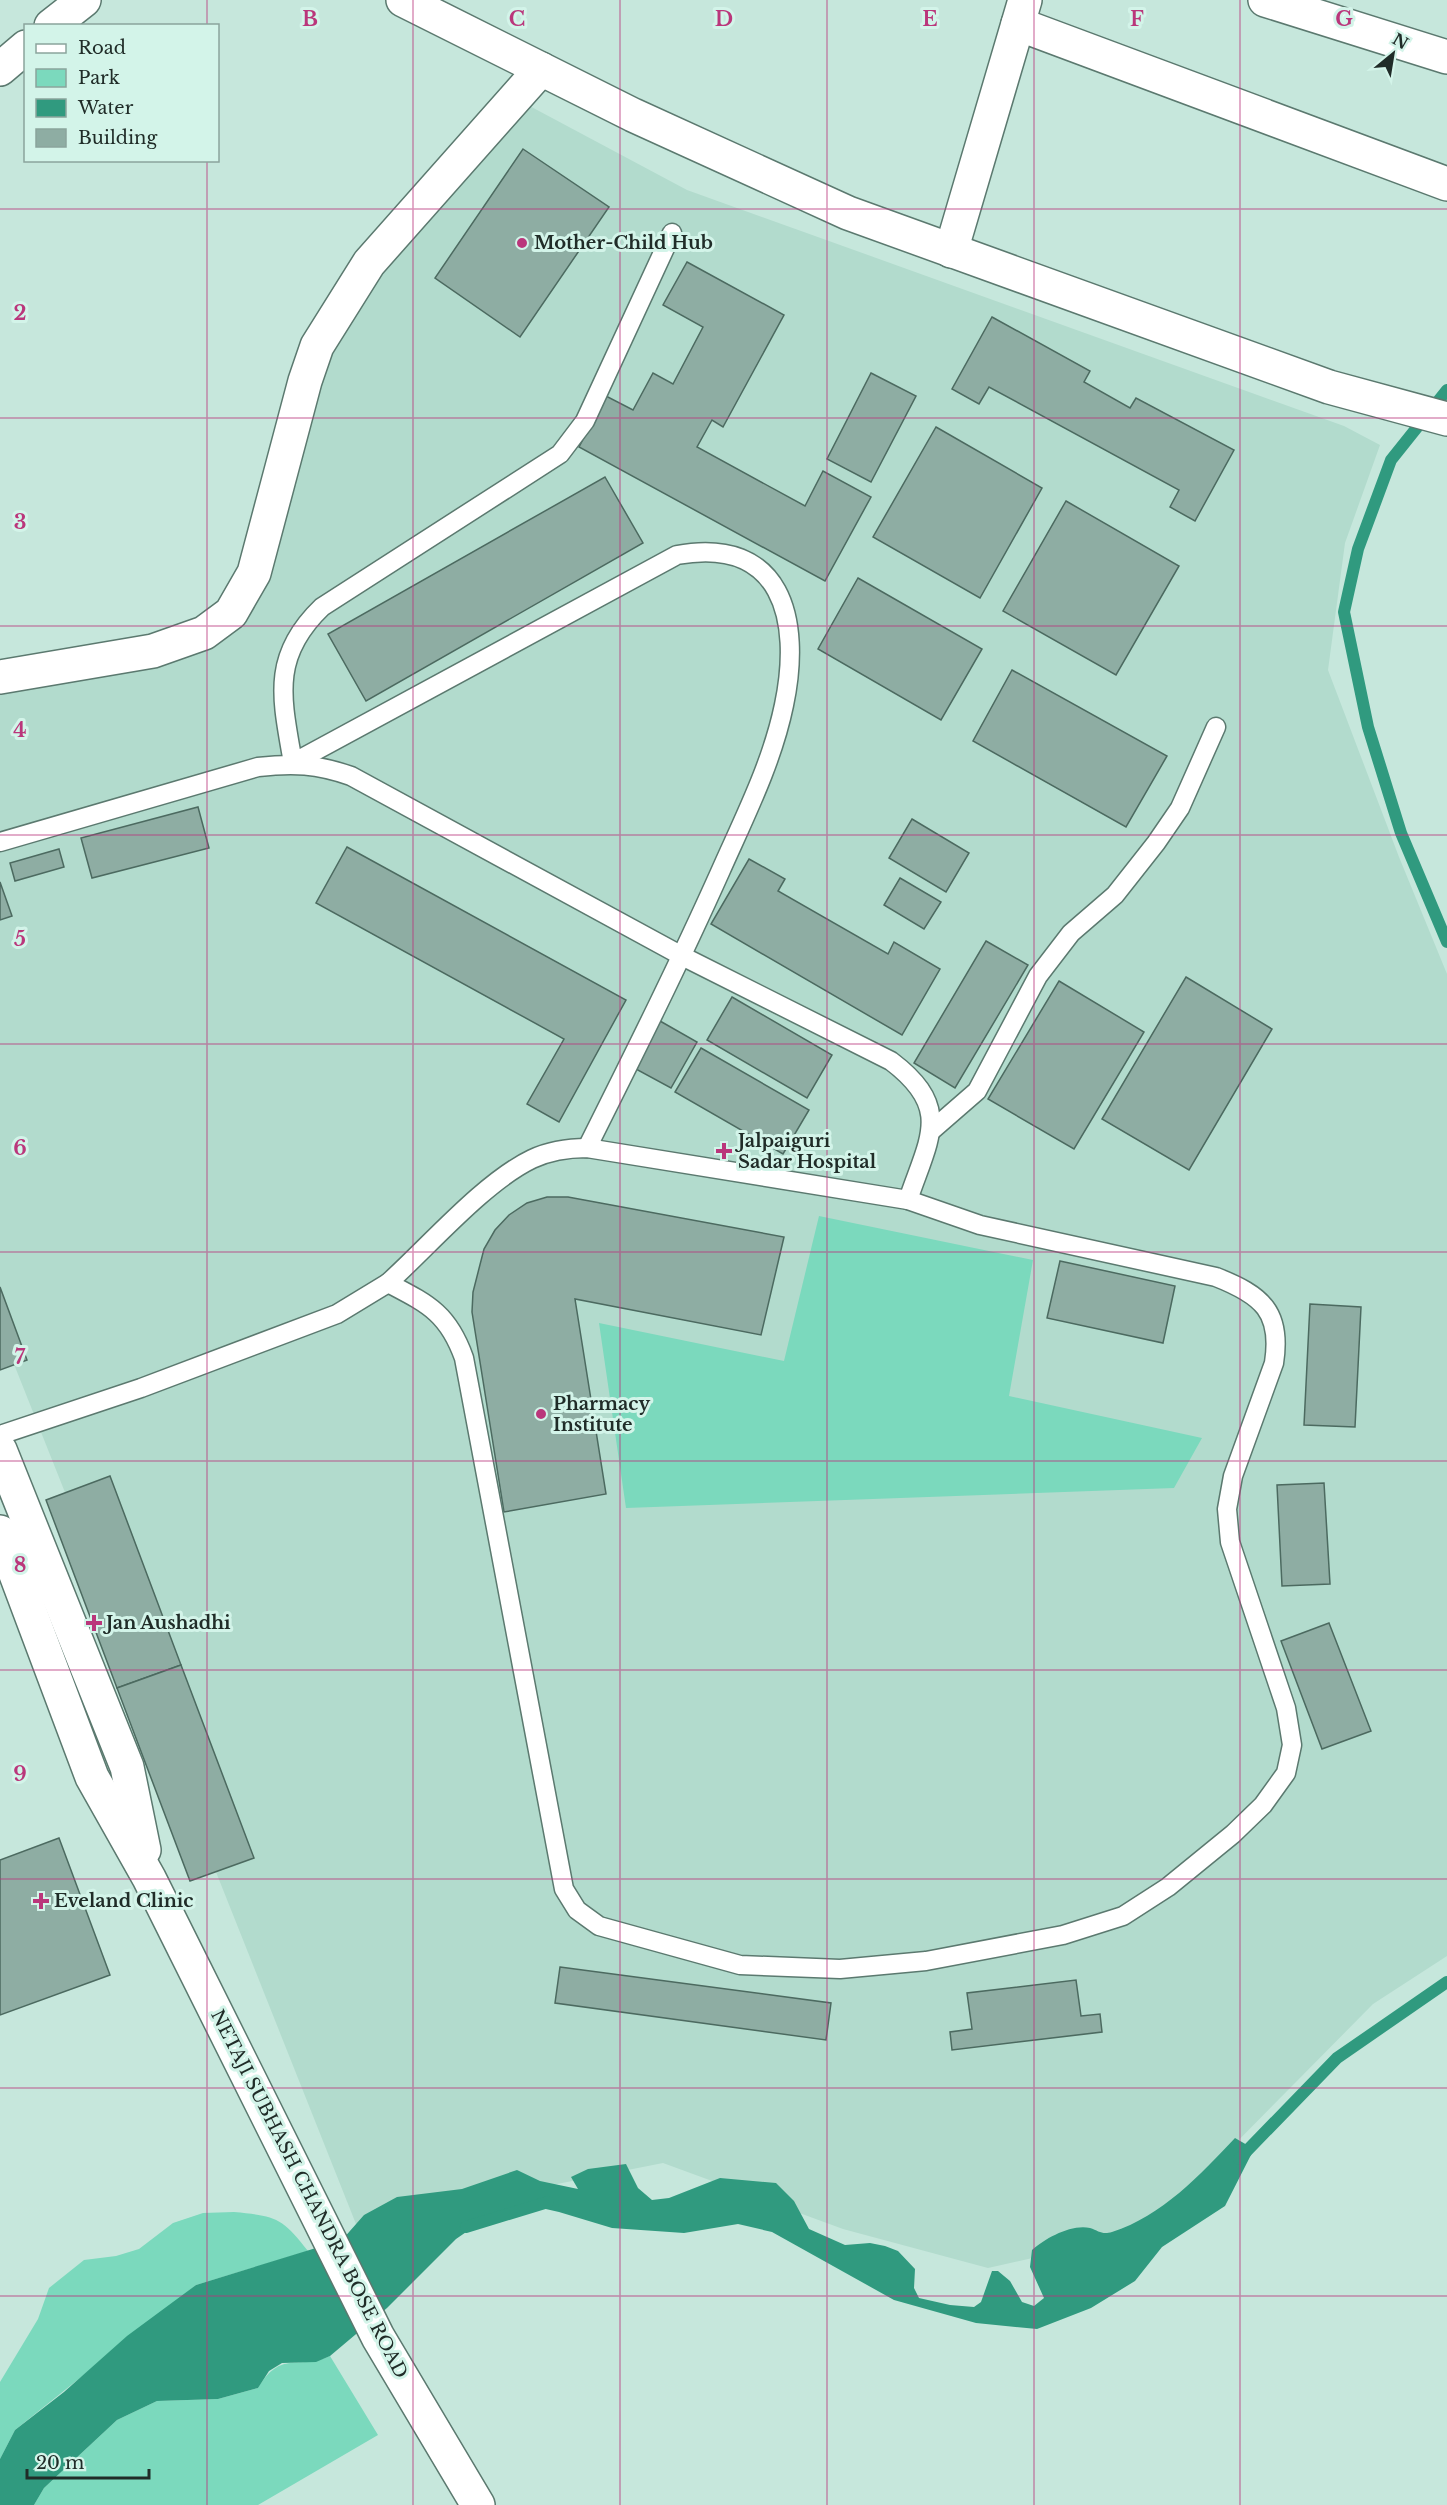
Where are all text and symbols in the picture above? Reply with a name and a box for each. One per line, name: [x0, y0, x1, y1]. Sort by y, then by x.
text: B: [302, 7, 318, 31]
text: C: [509, 7, 525, 31]
text: D: [715, 7, 733, 31]
text: E: [922, 7, 938, 31]
text: F: [1130, 7, 1144, 31]
text: G: [1335, 7, 1353, 31]
legend: [24, 24, 219, 162]
north arrow: [1363, 24, 1423, 84]
text: N: [1389, 29, 1412, 53]
text: Road: [78, 37, 126, 59]
text: Park: [78, 67, 120, 89]
text: Water: [77, 97, 134, 119]
text: Building: [78, 127, 157, 149]
place label: Mother-Child Hub: [534, 232, 713, 254]
marker: Mother-Child Hub: [515, 236, 529, 250]
text: 2: [13, 301, 27, 325]
text: 3: [14, 510, 26, 534]
text: 4: [13, 718, 27, 742]
text: 5: [14, 927, 26, 951]
place label: Jalpaiguri Sadar Hospital: [734, 1130, 877, 1173]
text: 6: [13, 1136, 27, 1160]
marker: Jalpaiguri Sadar Hospital: [715, 1142, 733, 1160]
text: 7: [15, 1345, 26, 1369]
place label: Pharmacy Institute: [553, 1393, 650, 1436]
marker: Pharmacy Institute: [534, 1407, 548, 1421]
text: 8: [14, 1553, 26, 1577]
place label: Jan Aushadhi: [102, 1612, 231, 1634]
marker: Jan Aushadhi: [87, 1616, 101, 1630]
text: 9: [13, 1762, 27, 1786]
place label: Eveland Clinic: [54, 1890, 193, 1912]
marker: Eveland Clinic: [32, 1892, 50, 1910]
street label: NETAJI SUBHASH CHANDRA BOSE ROAD: [206, 2006, 412, 2382]
scale bar: [27, 2442, 148, 2480]
text: 20 m: [36, 2452, 84, 2474]

